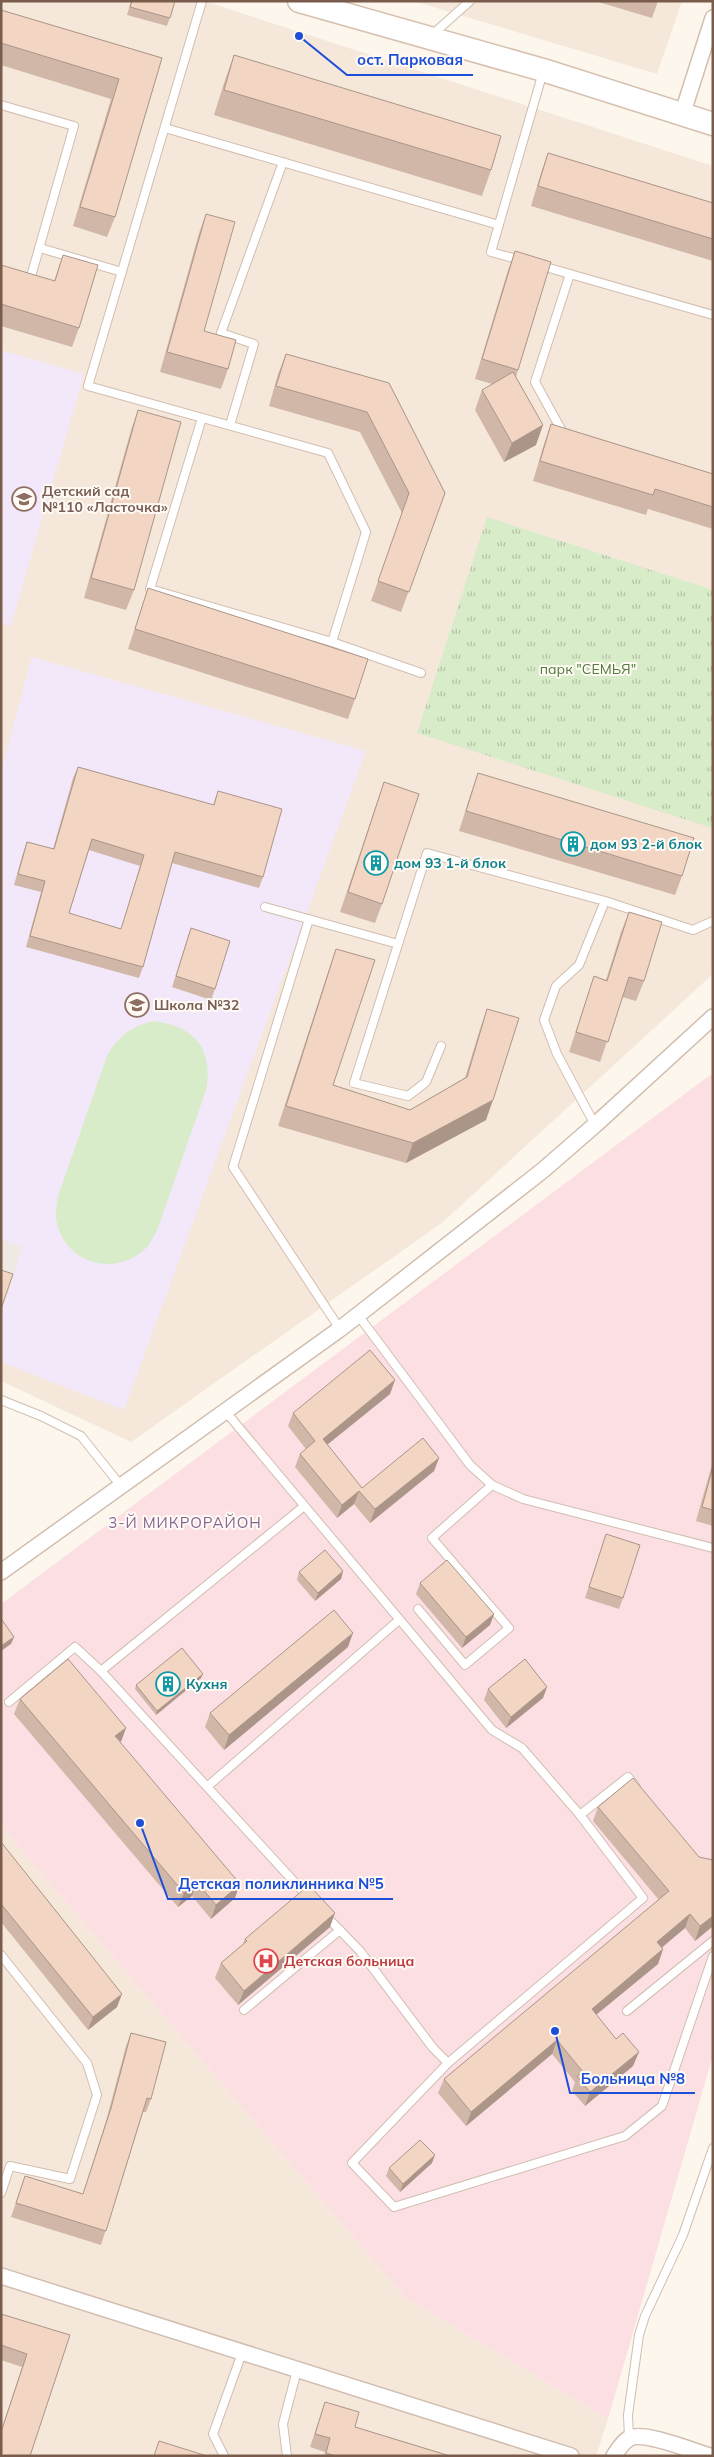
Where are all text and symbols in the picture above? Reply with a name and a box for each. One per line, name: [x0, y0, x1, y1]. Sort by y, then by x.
callout: ост. Парковая: [347, 45, 473, 75]
text: ост. Парковая: [357, 50, 463, 69]
place label: Детский сад №110 «Ласточка»: [42, 482, 168, 516]
school or university icon: Детский сад №110 «Ласточка»: [11, 486, 37, 512]
park label: парк "СЕМЬЯ": [540, 660, 636, 678]
building icon: дом 93 2-й блок: [560, 831, 586, 857]
place label: дом 93 2-й блок: [590, 835, 703, 853]
building icon: дом 93 1-й блок: [363, 850, 389, 876]
place label: дом 93 1-й блок: [394, 854, 507, 872]
school or university icon: Школа №32: [124, 992, 150, 1018]
place label: Школа №32: [154, 996, 239, 1014]
district label: 3-Й МИКРОРАЙОН: [108, 1513, 262, 1532]
building icon: Кухня: [155, 1671, 181, 1697]
place label: Кухня: [186, 1675, 227, 1693]
callout: Детская поликлинника №5: [168, 1869, 393, 1899]
text: Детская поликлинника №5: [178, 1874, 384, 1893]
hospital icon: Детская больница: [253, 1948, 279, 1974]
place label: Детская больница: [284, 1952, 414, 1970]
callout: Больница №8: [570, 2063, 695, 2093]
text: Больница №8: [581, 2069, 685, 2088]

